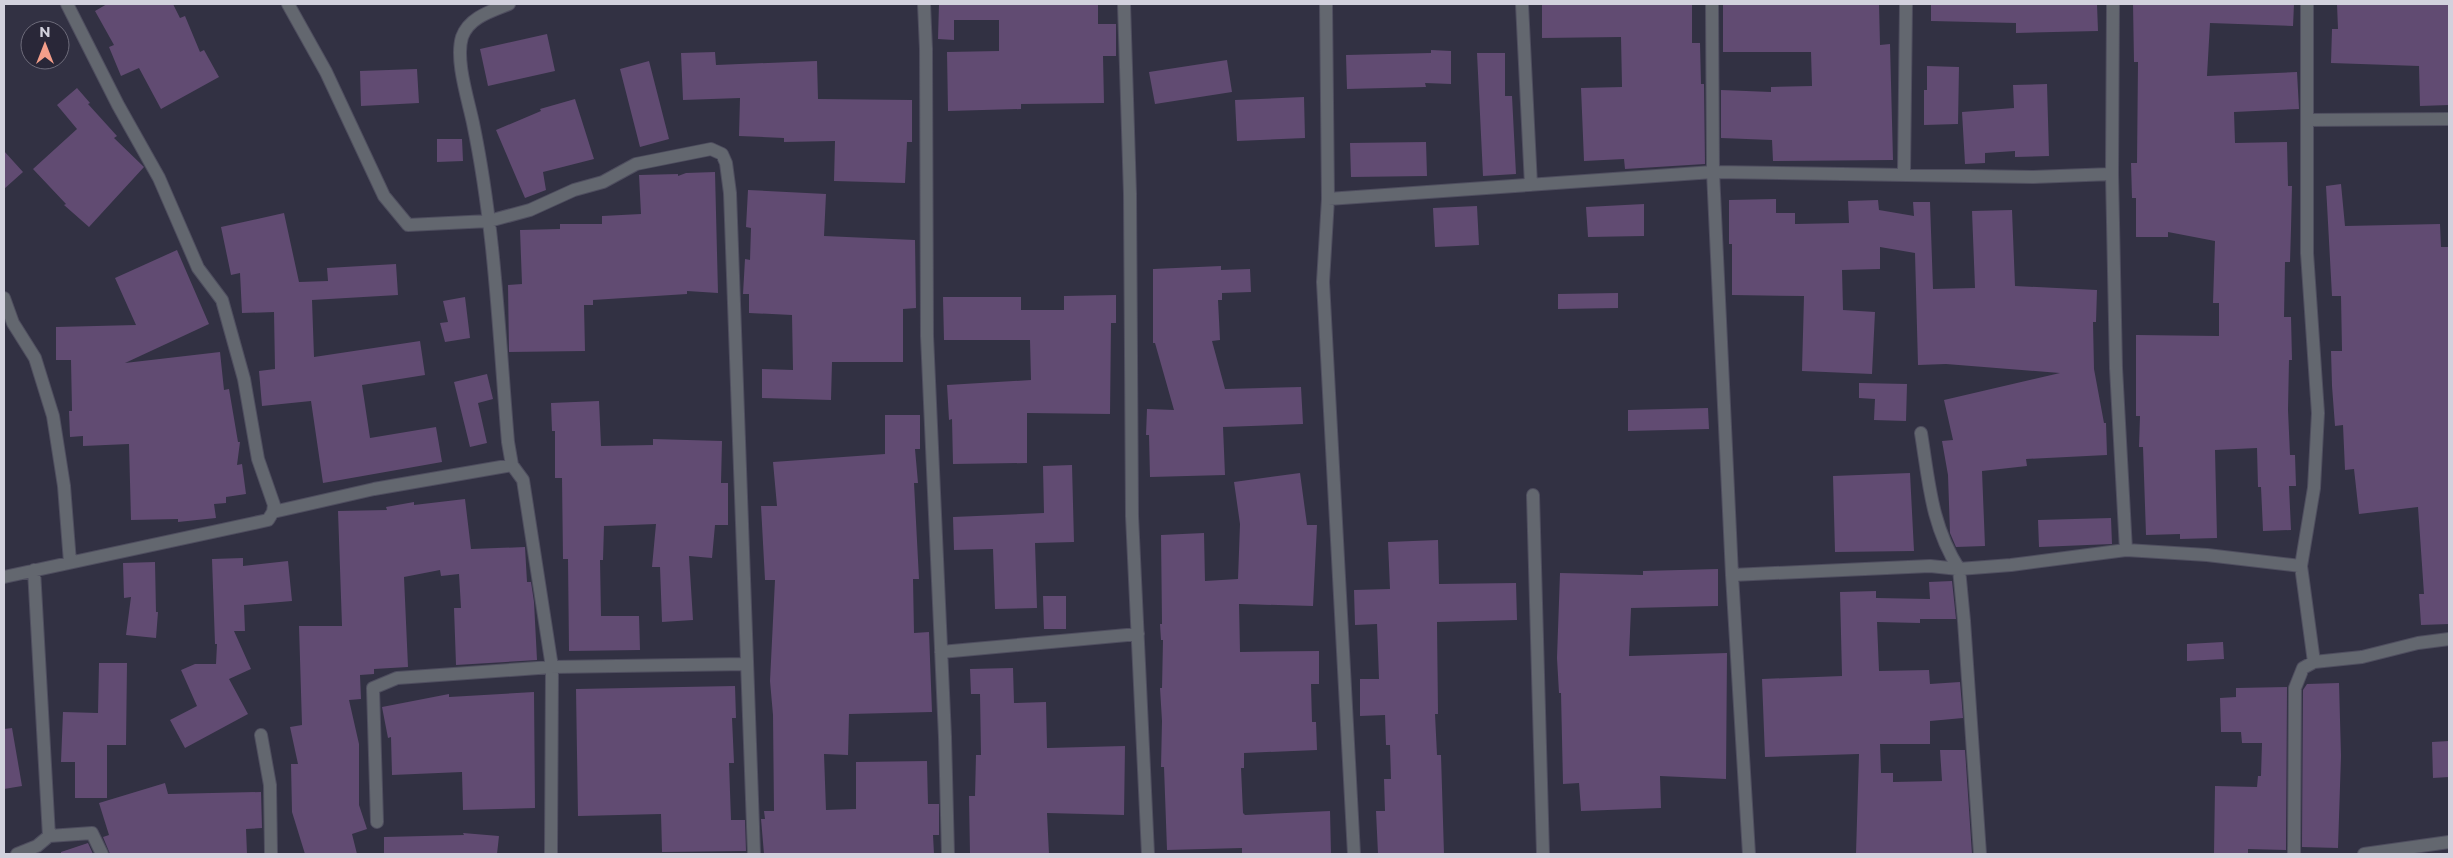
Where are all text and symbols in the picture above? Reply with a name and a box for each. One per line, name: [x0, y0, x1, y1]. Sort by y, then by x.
north arrow: [20, 20, 70, 70]
text: N: [39, 23, 51, 41]

